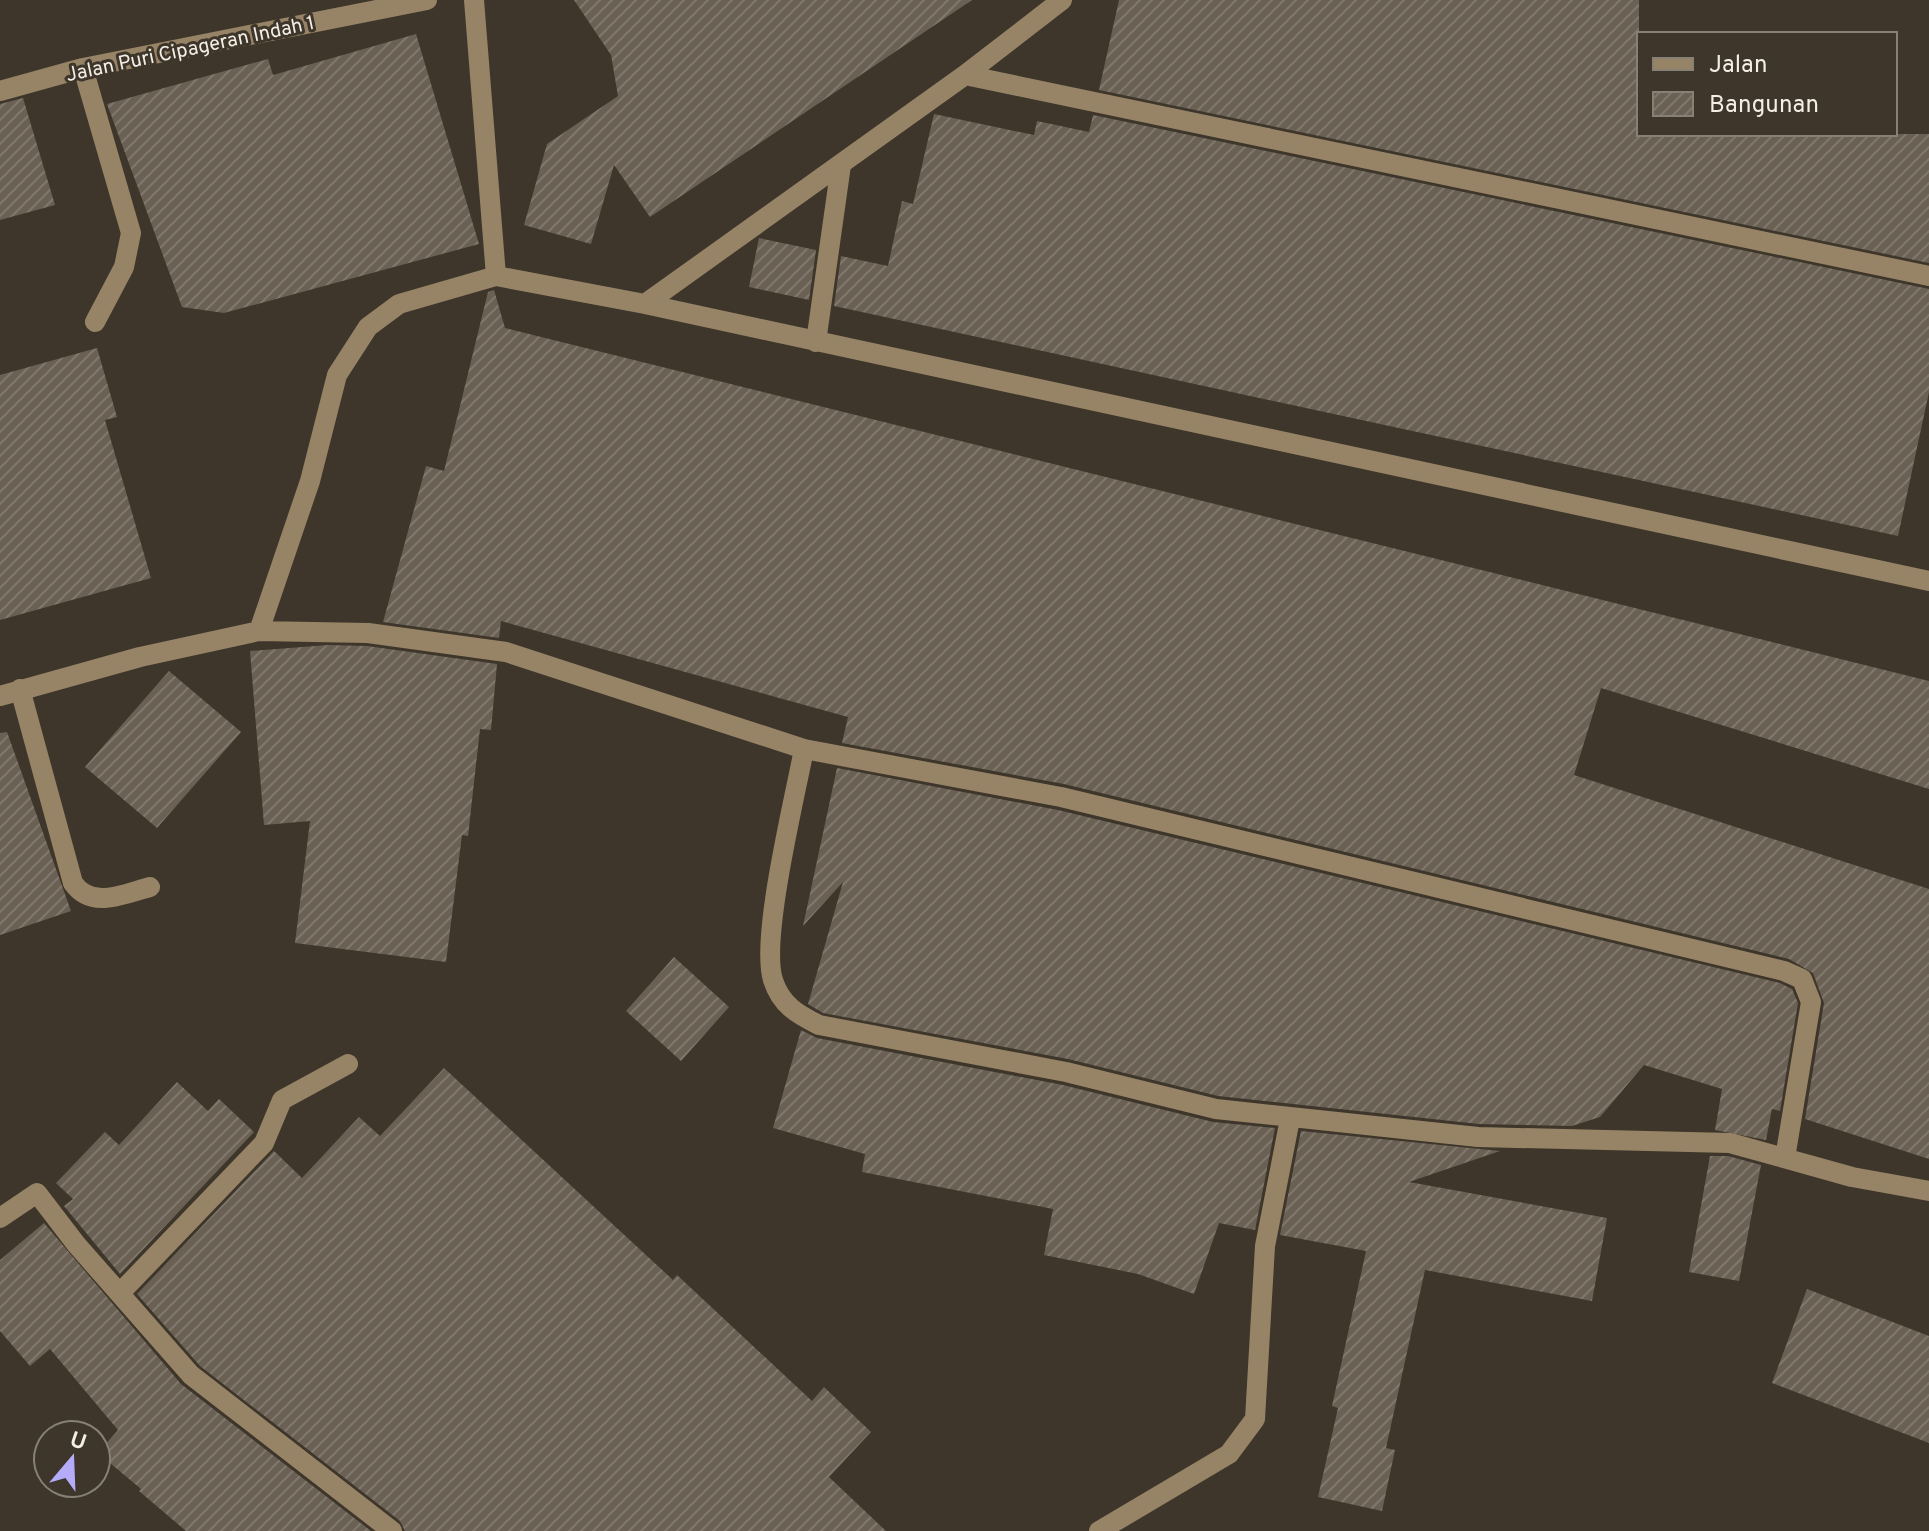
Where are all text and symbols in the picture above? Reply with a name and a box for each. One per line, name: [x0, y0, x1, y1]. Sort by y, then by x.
street label: Jalan Puri Cipageran Indah 1: [64, 11, 317, 89]
legend: [1637, 32, 1897, 136]
text: Jalan: [1709, 51, 1767, 81]
text: Bangunan: [1709, 91, 1819, 121]
north arrow: [32, 1419, 112, 1499]
text: U: [66, 1427, 90, 1458]

